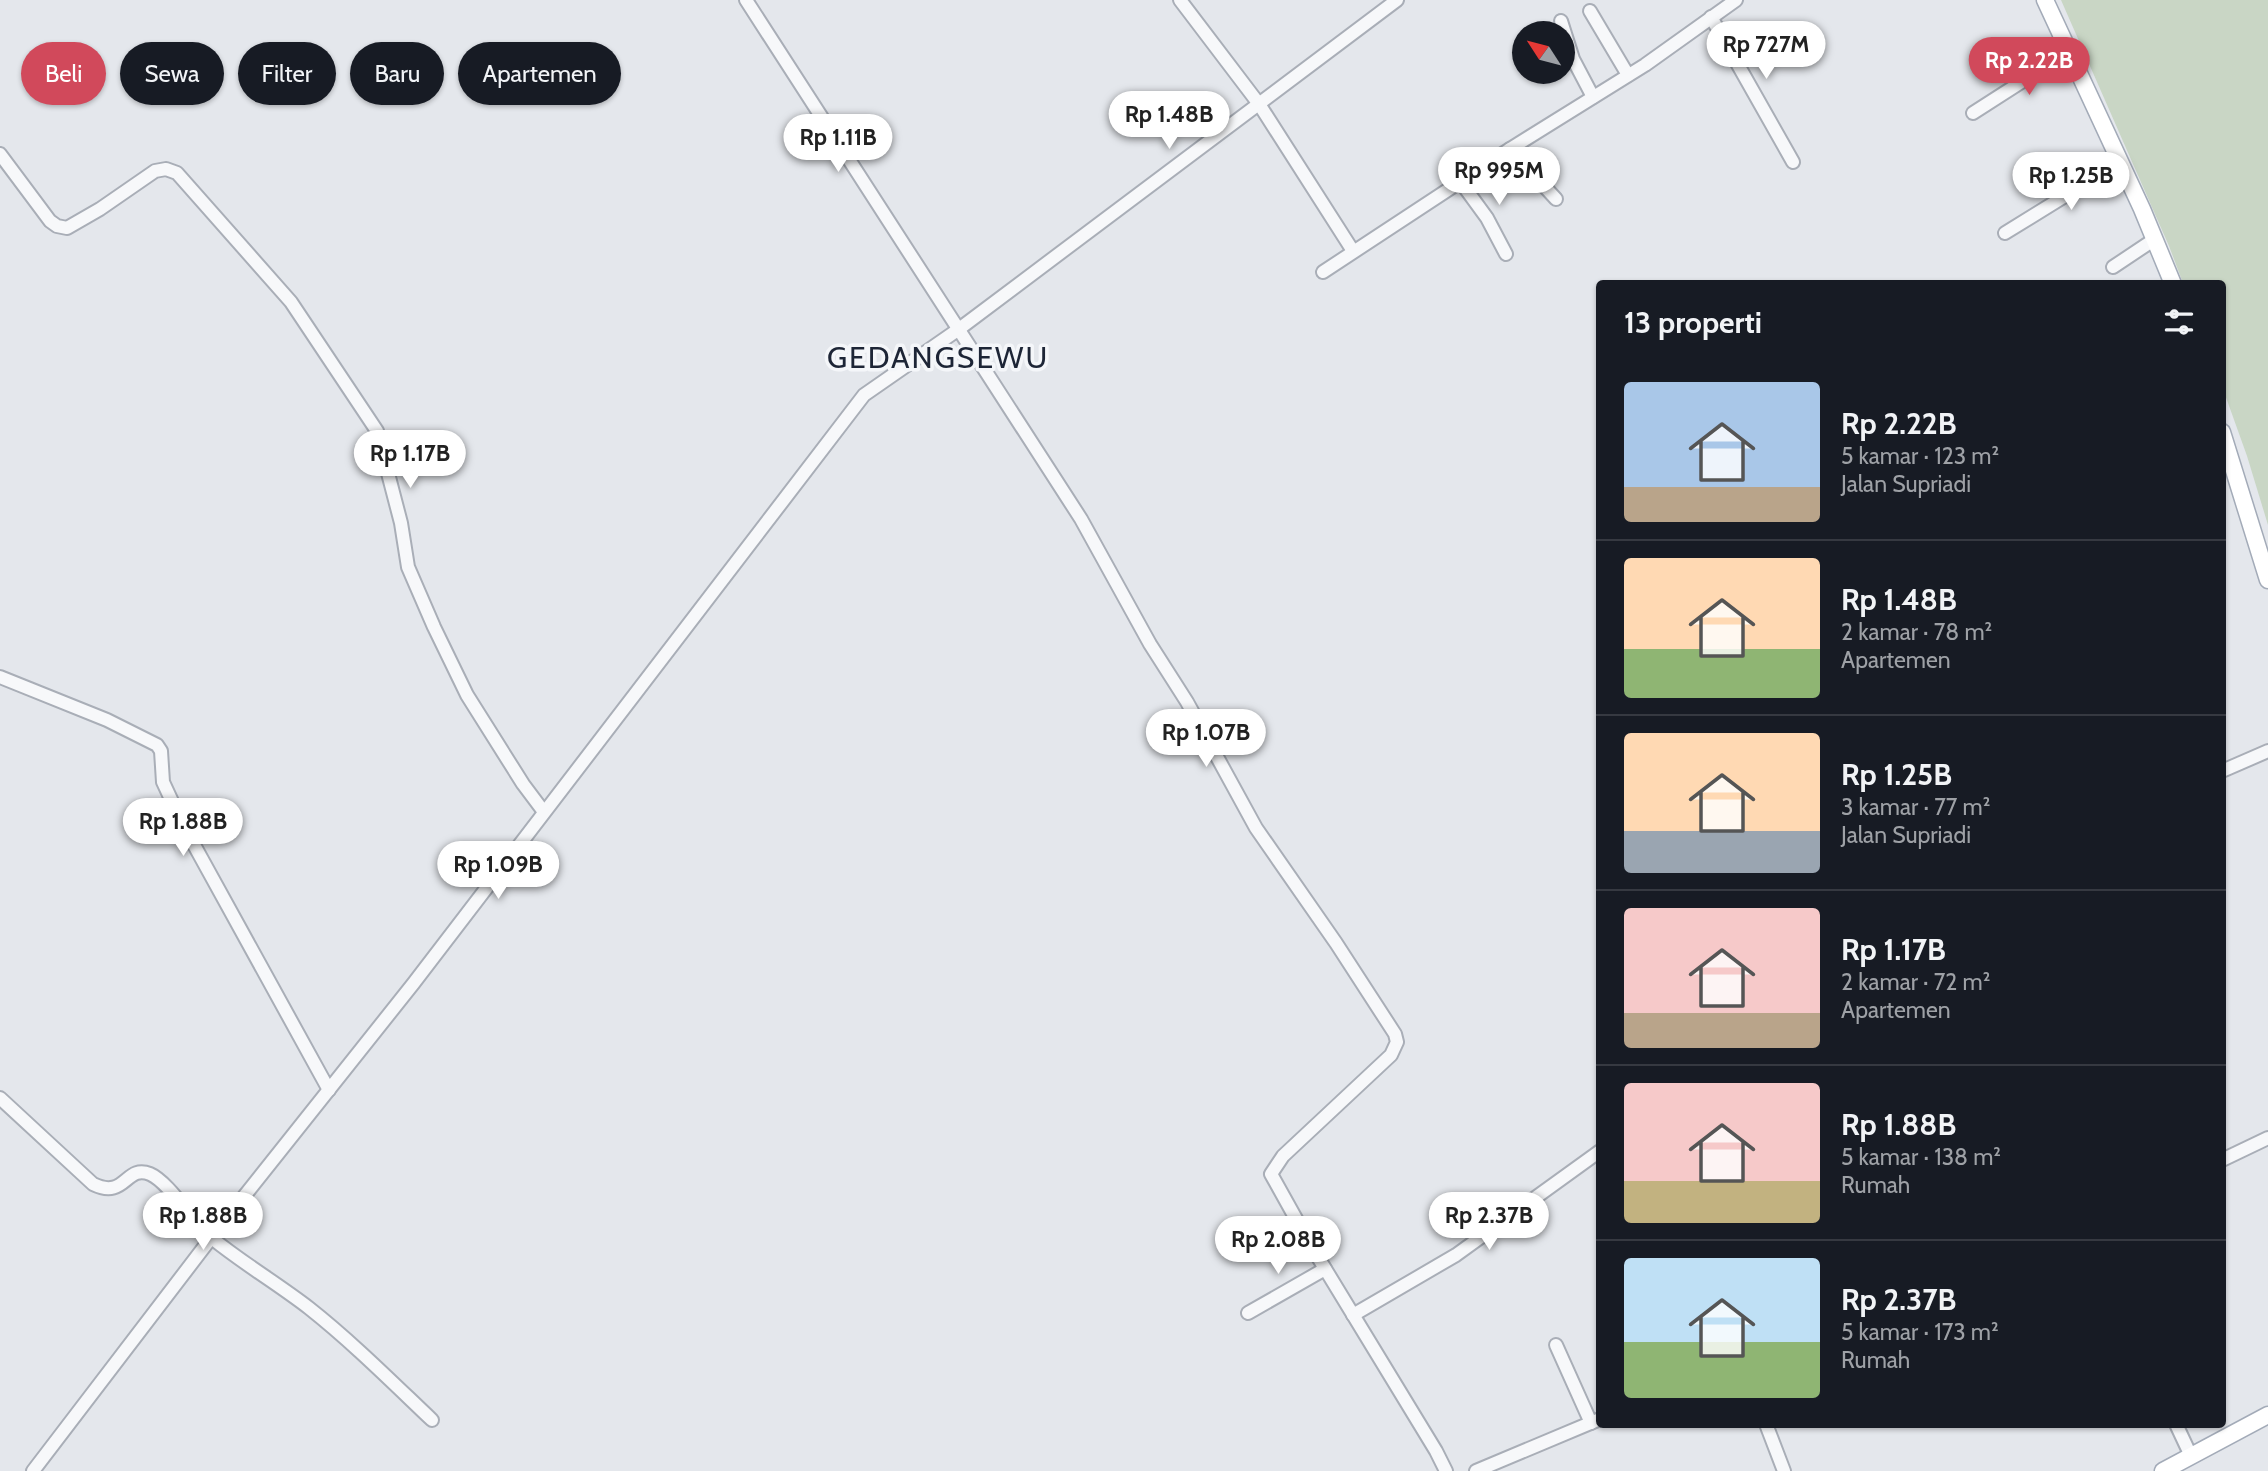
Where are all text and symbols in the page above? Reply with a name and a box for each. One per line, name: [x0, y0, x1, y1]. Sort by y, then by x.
north arrow: [1512, 21, 1575, 84]
map controls: [1512, 21, 1575, 84]
pin: Rp 727M: [1701, 22, 1831, 81]
text: Rp 727M: [1723, 30, 1809, 58]
pin: Rp 2.22B: [1957, 38, 2101, 97]
chip: Beli: [21, 42, 106, 105]
chip: Sewa: [120, 42, 224, 105]
chip: Filter: [238, 42, 336, 105]
chip: Baru: [350, 42, 444, 105]
chip: Apartemen: [458, 42, 621, 105]
text: Rp 2.22B: [1985, 46, 2073, 74]
pin: Rp 1.48B: [1097, 92, 1241, 151]
text: Rp 1.48B: [1125, 100, 1213, 128]
pin: Rp 1.11B: [766, 114, 910, 174]
text: Rp 1.11B: [799, 123, 877, 151]
pin: Rp 995M: [1434, 148, 1564, 207]
pin: Rp 1.25B: [1999, 152, 2143, 212]
text: Rp 995M: [1454, 156, 1544, 184]
text: Rp 1.25B: [2028, 161, 2114, 189]
icon: filters: [2160, 303, 2198, 341]
text: 13 properti: [1624, 304, 1762, 341]
district label: GEDANGSEWU: [827, 339, 1049, 376]
text: Rp 2.22B: [1841, 405, 1957, 442]
icon: home: [1680, 410, 1764, 494]
pin: Rp 1.17B: [338, 430, 482, 490]
text: Rp 1.17B: [370, 439, 450, 467]
text: 5 kamar · 123 m²: [1841, 442, 1999, 470]
text: Jalan Supriadi: [1841, 470, 1971, 498]
text: Rp 1.48B: [1841, 581, 1957, 618]
icon: home: [1680, 586, 1764, 670]
text: 2 kamar · 78 m²: [1841, 618, 1992, 646]
text: Apartemen: [1841, 646, 1951, 674]
pin: Rp 1.07B: [1134, 710, 1278, 769]
text: Rp 1.07B: [1162, 718, 1250, 746]
text: Rp 1.25B: [1841, 756, 1952, 793]
icon: home: [1680, 761, 1764, 845]
text: 3 kamar · 77 m²: [1841, 793, 1990, 821]
pin: Rp 1.88B: [111, 798, 255, 858]
text: Rp 1.88B: [139, 807, 227, 835]
text: Jalan Supriadi: [1841, 821, 1971, 849]
pin: Rp 1.09B: [426, 842, 570, 901]
text: Rp 1.09B: [453, 850, 543, 878]
text: Rp 1.17B: [1841, 931, 1946, 968]
icon: home: [1680, 936, 1764, 1020]
text: 2 kamar · 72 m²: [1841, 968, 1990, 996]
text: Apartemen: [1841, 996, 1951, 1024]
text: Rp 1.88B: [1841, 1106, 1956, 1143]
icon: home: [1680, 1111, 1764, 1195]
text: 5 kamar · 138 m²: [1841, 1143, 2001, 1171]
text: Rumah: [1841, 1171, 1910, 1199]
pin: Rp 1.88B: [131, 1192, 275, 1252]
pin: Rp 2.37B: [1417, 1192, 1561, 1252]
text: Rp 1.88B: [159, 1201, 247, 1229]
text: Rp 2.37B: [1445, 1201, 1533, 1229]
pin: Rp 2.08B: [1206, 1216, 1350, 1276]
text: Rp 2.08B: [1231, 1225, 1325, 1253]
text: Rp 2.37B: [1841, 1281, 1956, 1318]
icon: home: [1680, 1286, 1764, 1370]
text: 5 kamar · 173 m²: [1841, 1318, 1999, 1346]
text: Rumah: [1841, 1346, 1910, 1374]

